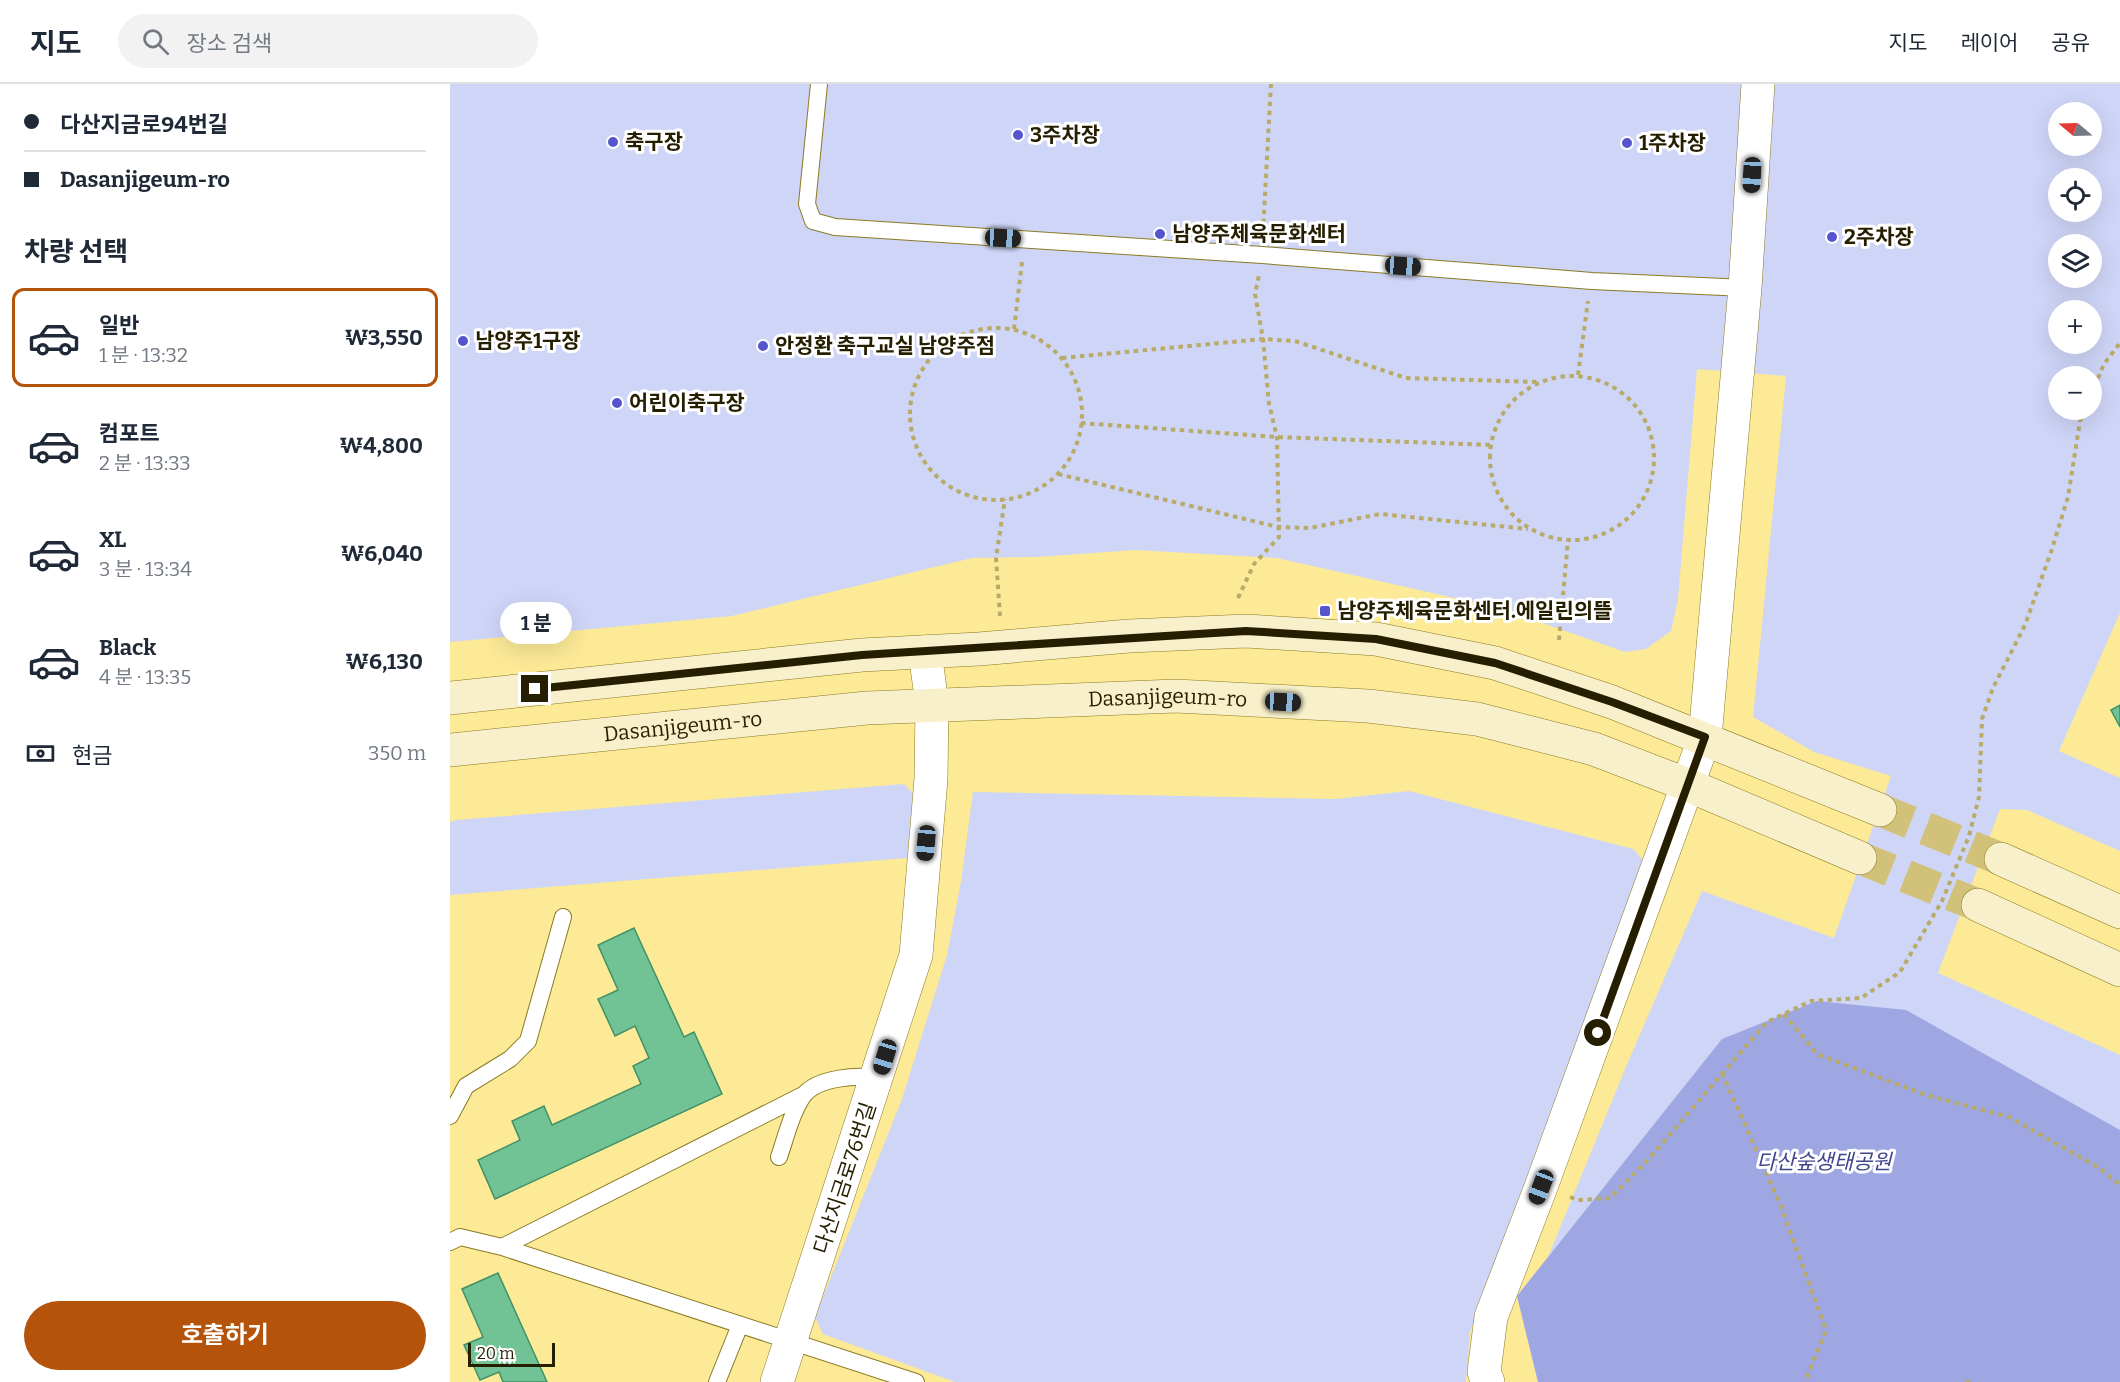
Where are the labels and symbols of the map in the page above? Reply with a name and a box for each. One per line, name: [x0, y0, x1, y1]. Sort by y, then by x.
north arrow: [2048, 102, 2102, 156]
place label: 3주차장: [1030, 122, 1100, 148]
marker: 3주차장: [1011, 128, 1025, 142]
place label: 축구장: [625, 129, 683, 155]
place label: 1주차장: [1639, 130, 1706, 156]
marker: 축구장: [606, 135, 620, 149]
marker: 1주차장: [1620, 136, 1634, 150]
car: [1742, 157, 1762, 193]
place label: 남양주체육문화센터: [1172, 221, 1346, 247]
place label: 2주차장: [1844, 224, 1914, 250]
marker: 남양주체육문화센터: [1153, 227, 1167, 241]
car: [985, 228, 1021, 248]
marker: 2주차장: [1825, 230, 1839, 244]
car: [1384, 256, 1422, 276]
place label: 남양주1구장: [475, 328, 581, 354]
place label: 안정환 축구교실 남양주점: [775, 333, 995, 359]
marker: 남양주1구장: [456, 334, 470, 348]
marker: 안정환 축구교실 남양주점: [756, 339, 770, 353]
place label: 어린이축구장: [629, 390, 745, 416]
marker: 어린이축구장: [610, 396, 624, 410]
place label: 남양주체육문화센터.에일린의뜰: [1337, 598, 1612, 624]
callout: 1 분: [499, 602, 571, 644]
marker: 남양주체육문화센터.에일린의뜰: [1318, 604, 1332, 618]
route end: [521, 675, 548, 702]
street label: Dasanjigeum-ro: [1087, 683, 1248, 713]
car: [1265, 692, 1301, 712]
street label: Dasanjigeum-ro: [602, 706, 763, 747]
car: [915, 824, 937, 862]
route start: [1584, 1019, 1611, 1046]
car: [871, 1037, 899, 1077]
street label: 다산지금로76번길: [808, 1099, 882, 1257]
park label: 다산숲생태공원: [1756, 1149, 1893, 1175]
car: [1526, 1167, 1556, 1207]
scale bar: [468, 1340, 555, 1368]

